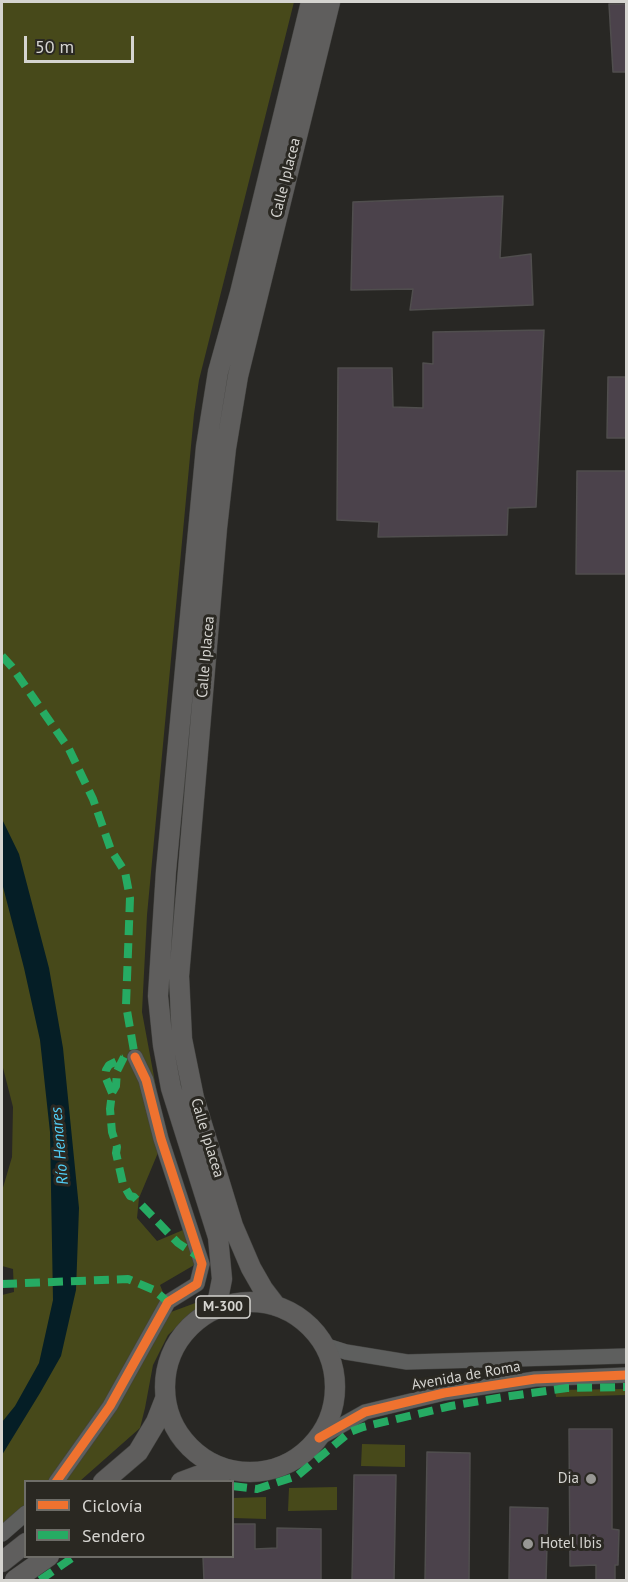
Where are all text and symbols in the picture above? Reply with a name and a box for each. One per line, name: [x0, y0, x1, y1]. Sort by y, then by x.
scale bar: [27, 24, 136, 62]
text: 50 m: [35, 35, 74, 58]
street label: Calle Iplacea: [267, 136, 305, 220]
street label: Calle Iplacea: [193, 615, 219, 699]
street label: Calle Iplacea: [186, 1096, 228, 1180]
water label: Río Henares: [47, 1106, 73, 1186]
road number: M-300: [196, 1296, 250, 1318]
street label: Avenida de Roma: [410, 1358, 522, 1394]
place label: Dia: [558, 1470, 579, 1488]
marker: Dia: [584, 1472, 598, 1486]
legend: [24, 1480, 234, 1558]
text: Ciclovía: [82, 1494, 142, 1517]
text: Sendero: [82, 1524, 145, 1547]
place label: Hotel Ibis: [540, 1535, 602, 1553]
marker: Hotel Ibis: [521, 1537, 535, 1551]

